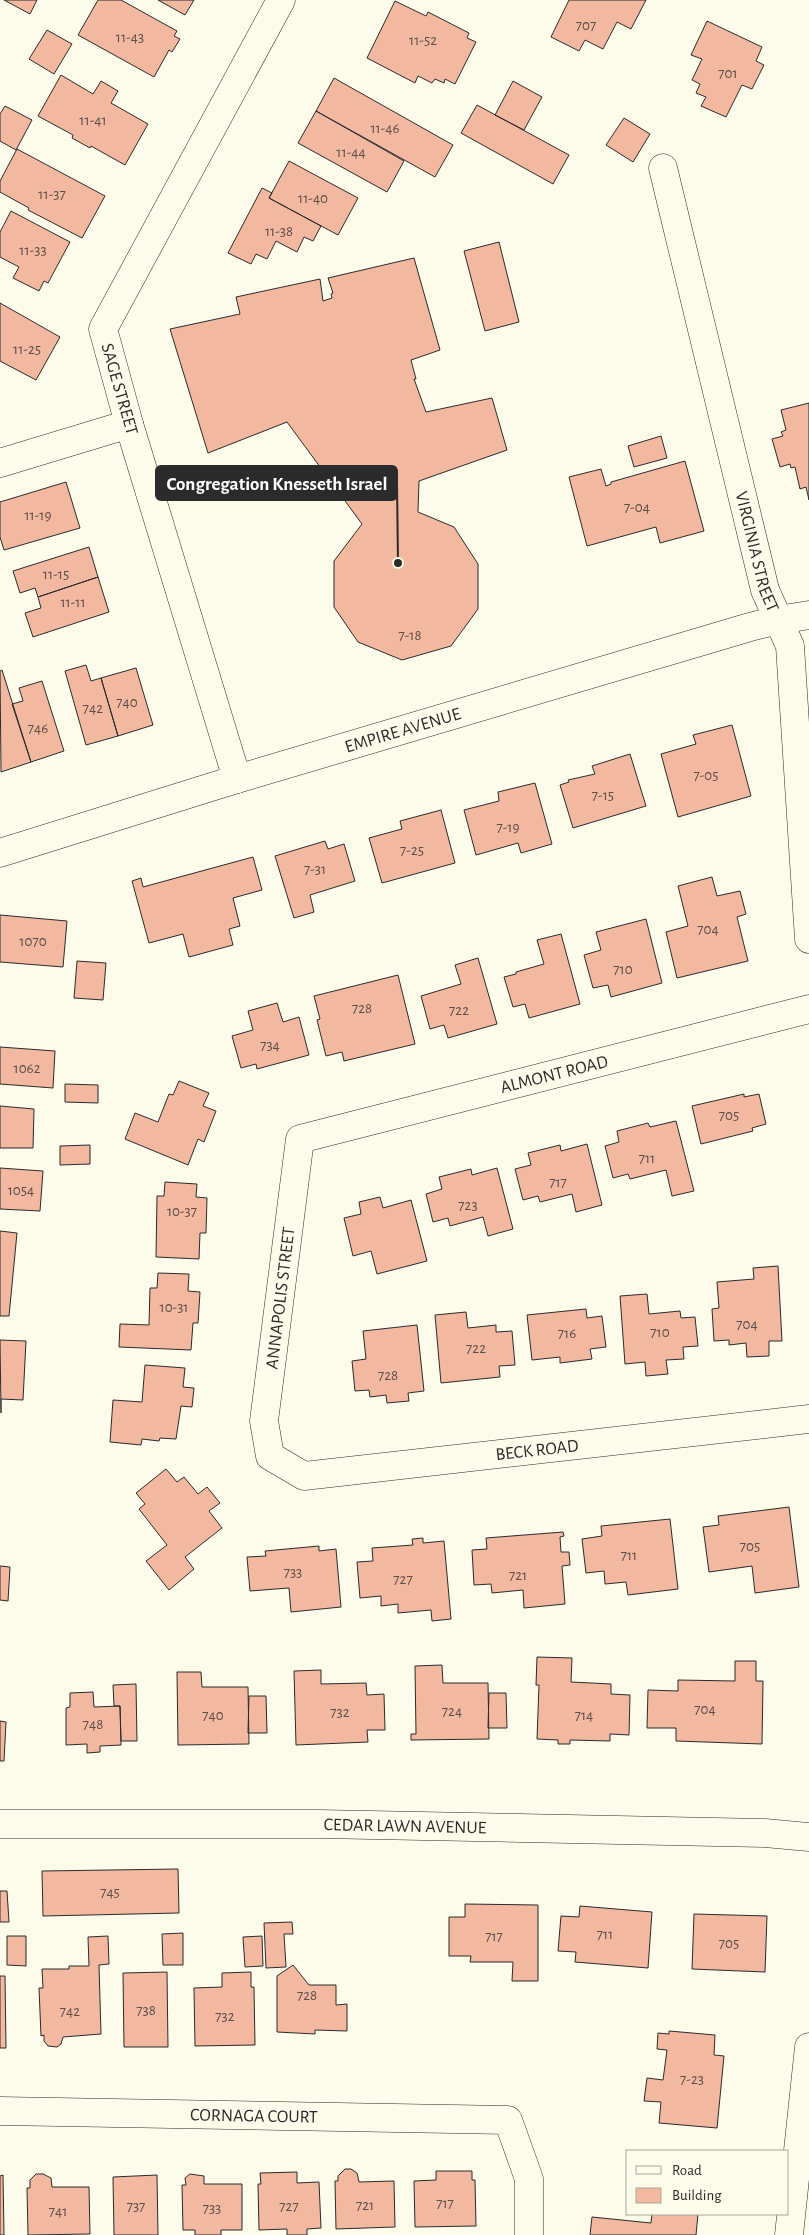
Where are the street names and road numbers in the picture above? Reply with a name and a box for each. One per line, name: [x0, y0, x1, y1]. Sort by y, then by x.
street label: SAGE STREET: [97, 341, 141, 437]
street label: VIRGINIA STREET: [731, 490, 782, 615]
street label: EMPIRE AVENUE: [343, 705, 463, 757]
street label: ALMONT ROAD: [499, 1053, 610, 1097]
street label: ANNAPOLIS STREET: [263, 1226, 299, 1370]
street label: BECK ROAD: [495, 1437, 579, 1464]
street label: CEDAR LAWN AVENUE: [323, 1816, 487, 1837]
street label: CORNAGA COURT: [190, 2106, 318, 2127]

